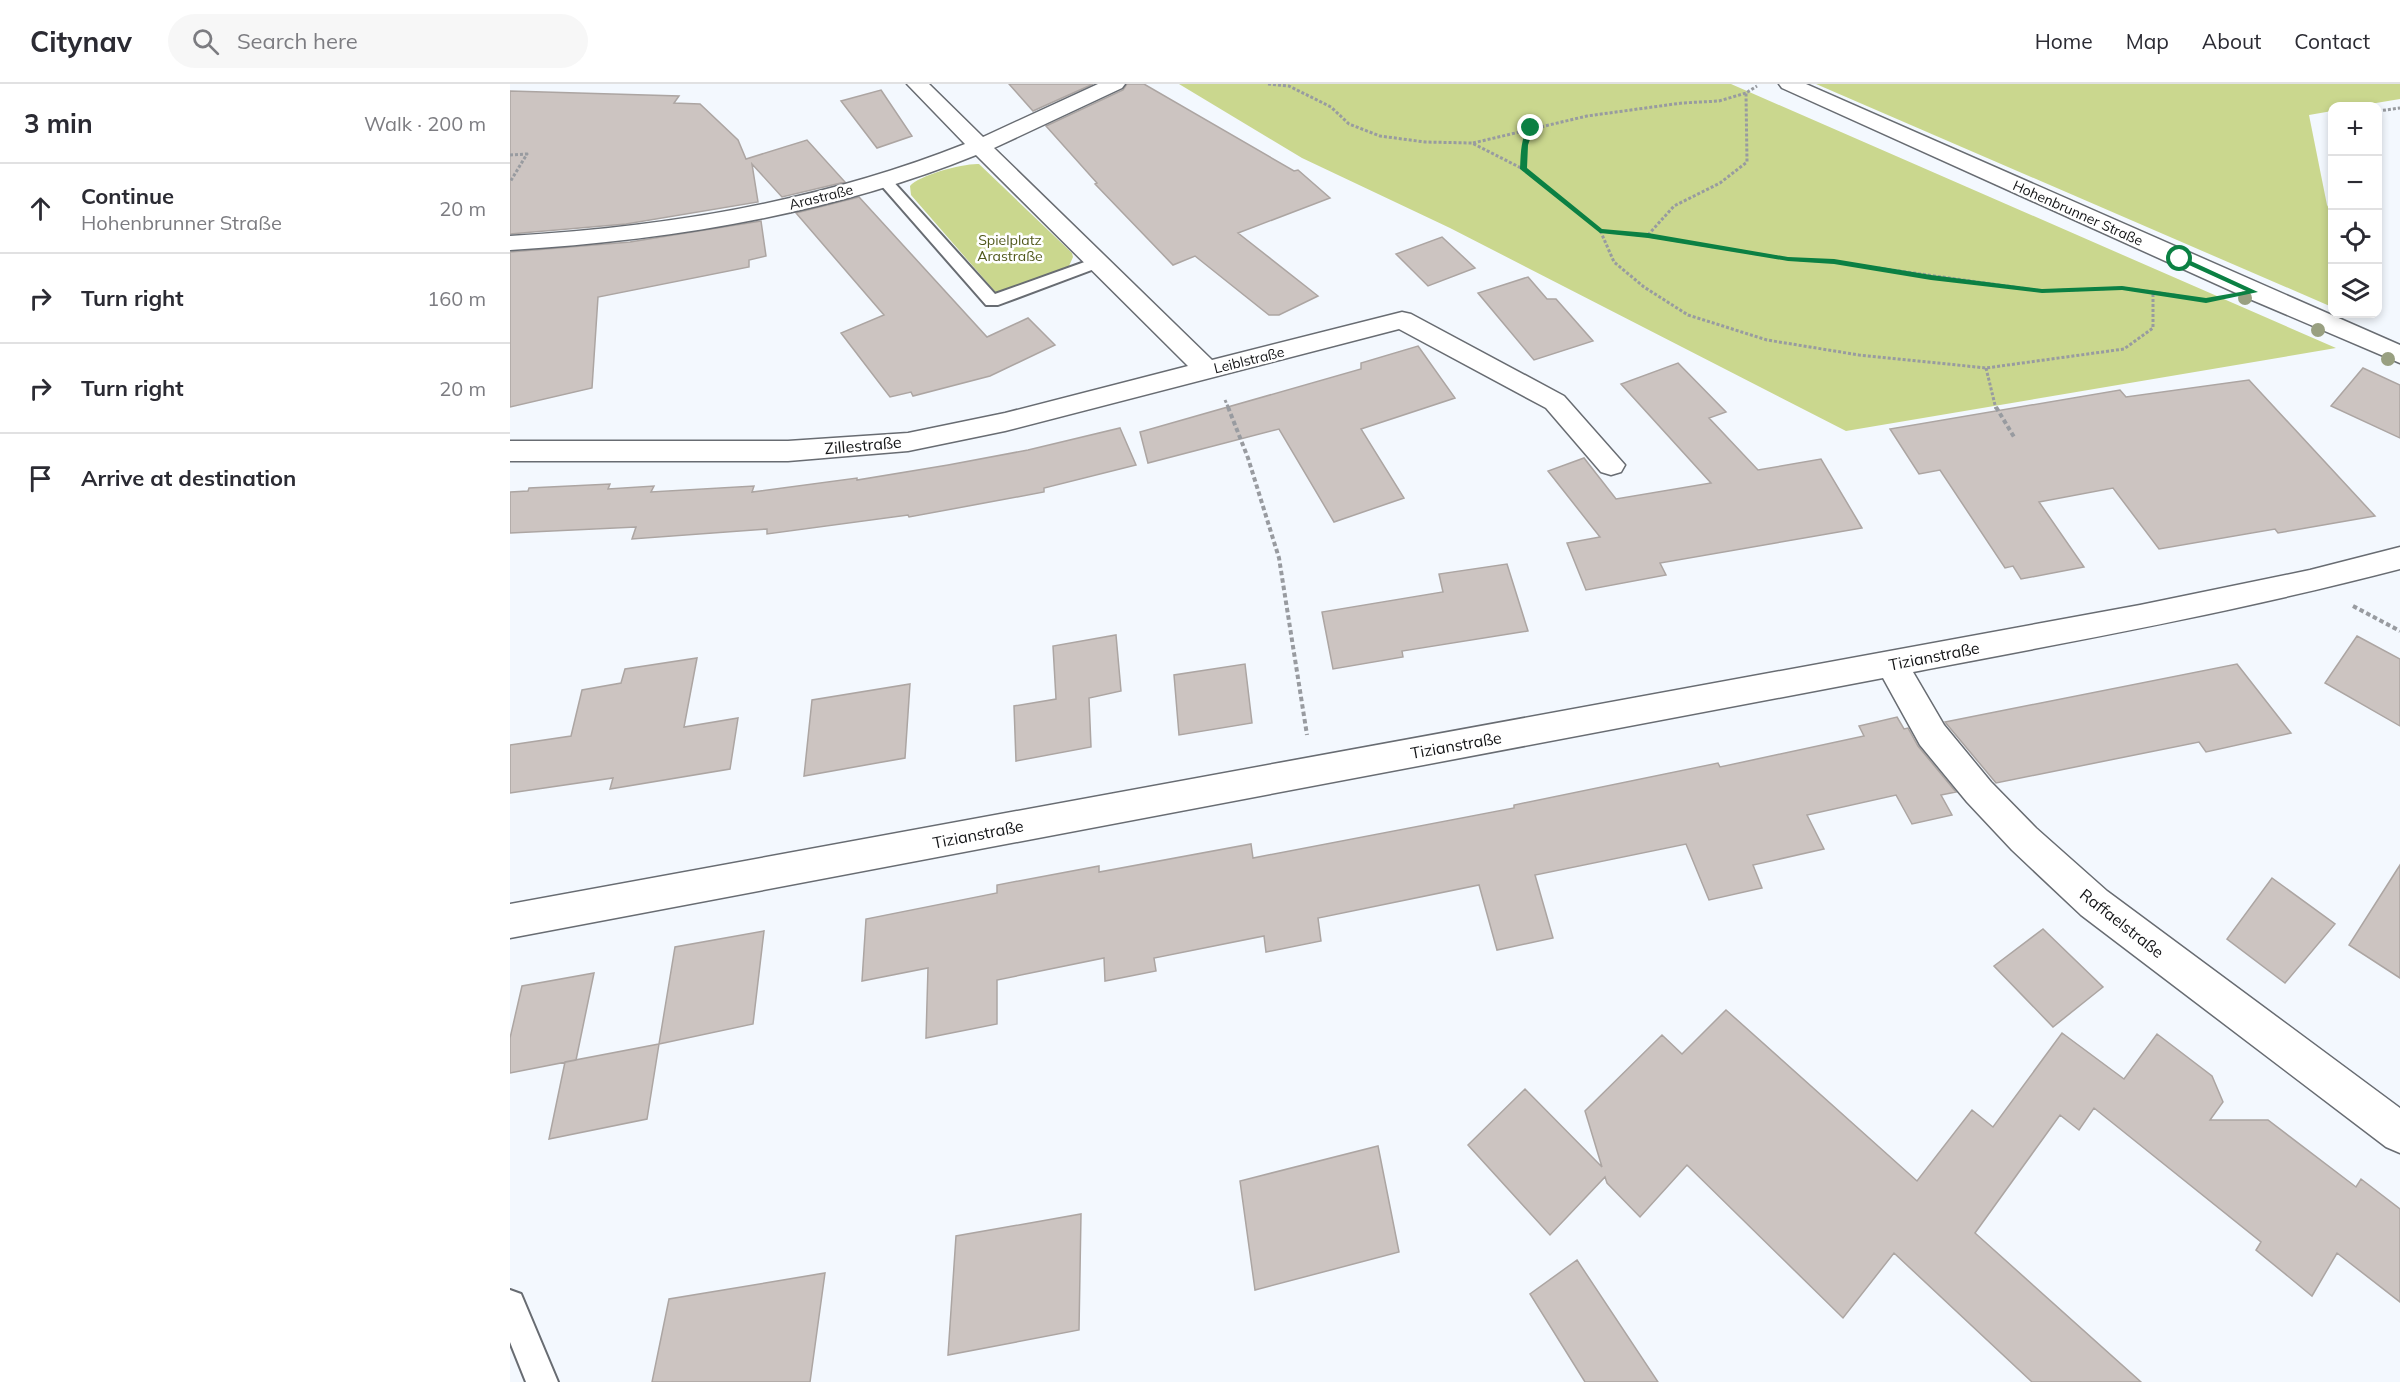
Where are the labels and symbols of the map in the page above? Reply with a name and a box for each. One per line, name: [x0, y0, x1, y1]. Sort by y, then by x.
route end: [1517, 114, 1543, 140]
street label: Hohenbrunner Straße: [2010, 176, 2146, 250]
street label: Arastraße: [787, 180, 855, 214]
park label: Spielplatz Arastraße: [977, 231, 1043, 265]
route start: [2166, 245, 2192, 271]
street label: Leiblstraße: [1212, 343, 1286, 377]
street label: Zillestraße: [824, 432, 902, 458]
street label: Tizianstraße: [1887, 637, 1981, 675]
street label: Tizianstraße: [1409, 727, 1503, 763]
street label: Tizianstraße: [931, 815, 1025, 853]
street label: Raffaelstraße: [2076, 884, 2168, 962]

